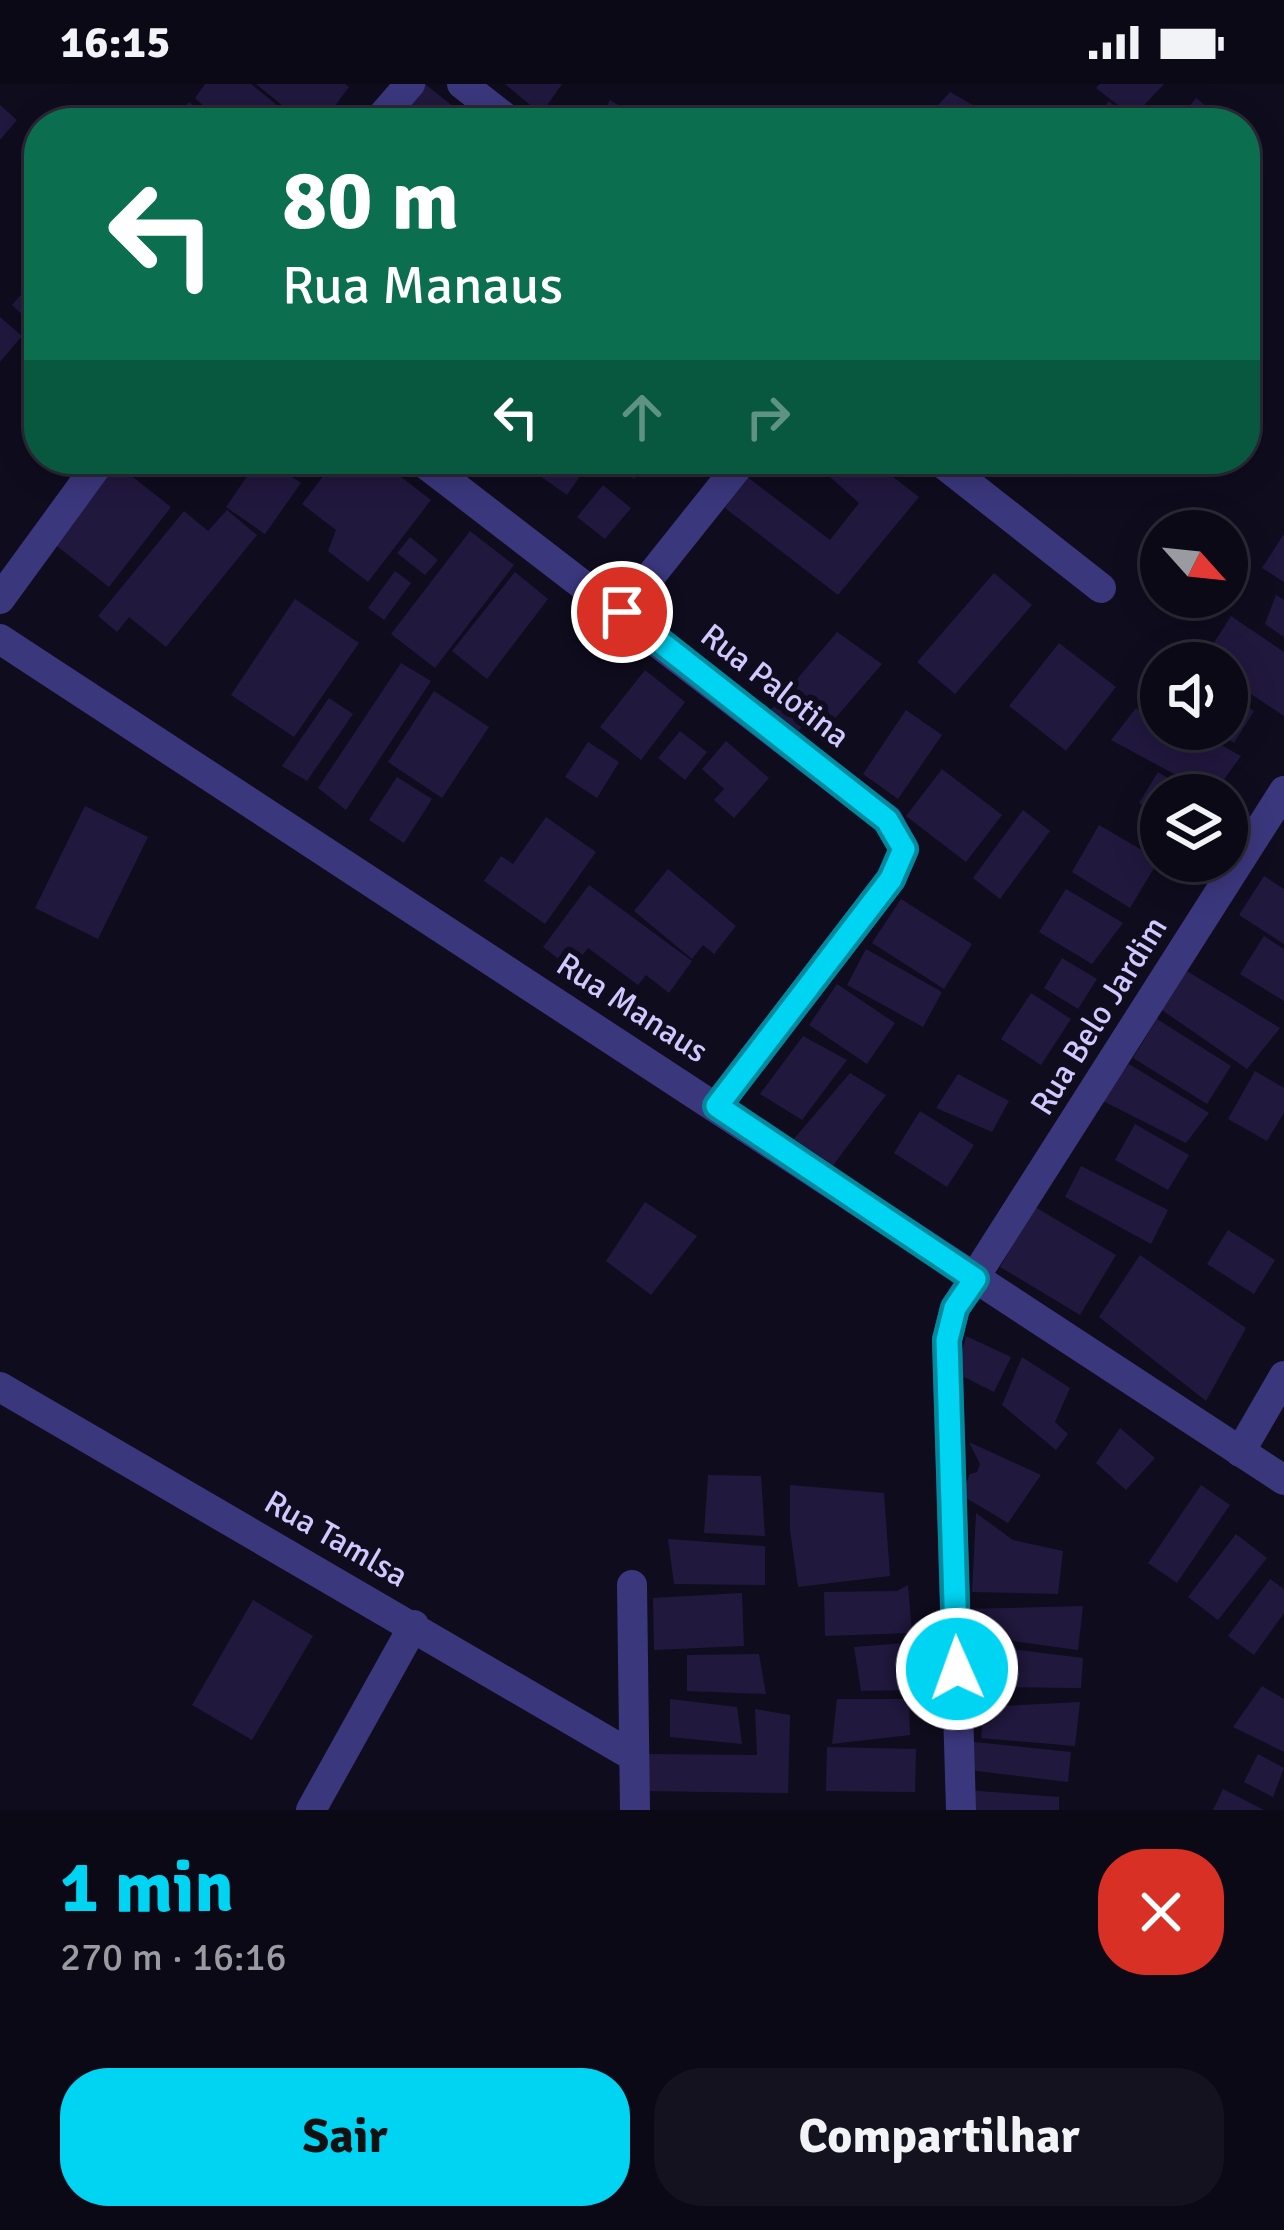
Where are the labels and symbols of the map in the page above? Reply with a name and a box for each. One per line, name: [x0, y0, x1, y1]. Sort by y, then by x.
north arrow: [1140, 510, 1248, 618]
pin: [571, 561, 673, 663]
street label: Rua Palotina: [692, 615, 858, 757]
street label: Rua Belo Jardim: [1022, 909, 1176, 1123]
street label: Rua Manaus: [549, 944, 715, 1072]
street label: Rua Tamlsa: [257, 1482, 415, 1596]
position arrow: [894, 1606, 1020, 1732]

